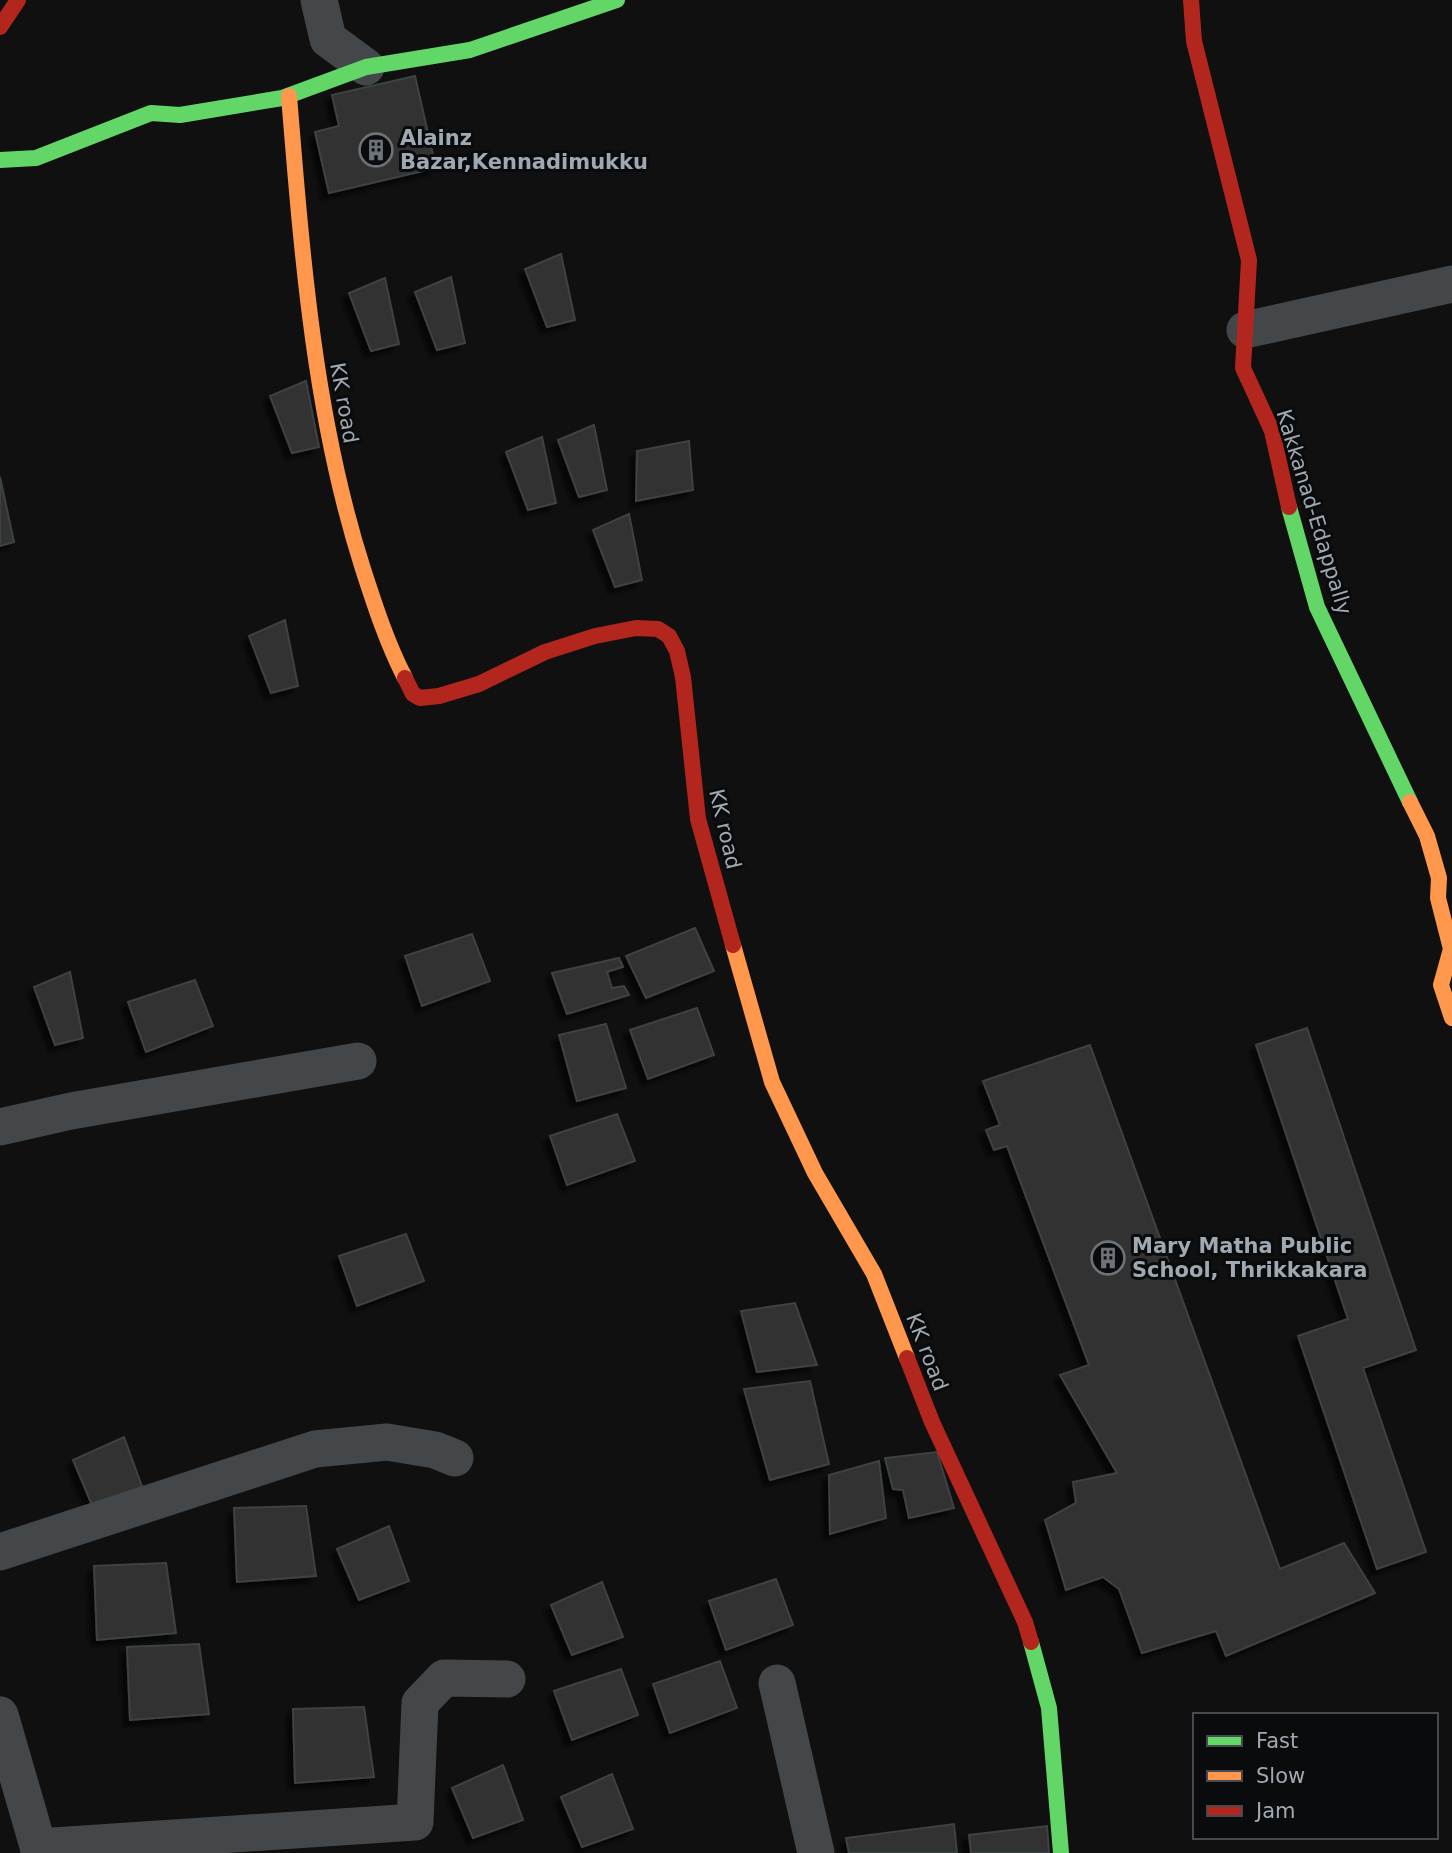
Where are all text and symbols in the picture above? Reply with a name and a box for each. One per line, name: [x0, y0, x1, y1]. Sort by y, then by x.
place label: Alainz Bazar,Kennadimukku: [400, 126, 648, 174]
building icon: Alainz Bazar,Kennadimukku: [357, 131, 395, 169]
street label: KK road: [325, 361, 363, 445]
street label: Kakkanad-Edappally: [1271, 407, 1357, 617]
street label: KK road: [704, 787, 746, 871]
place label: Mary Matha Public School, Thrikkakara: [1132, 1234, 1367, 1282]
building icon: Mary Matha Public School, Thrikkakara: [1089, 1239, 1127, 1277]
street label: KK road: [901, 1310, 953, 1394]
legend: [1193, 1713, 1438, 1839]
text: Fast: [1256, 1729, 1298, 1753]
text: Slow: [1256, 1764, 1305, 1788]
text: Jam: [1254, 1799, 1296, 1823]

